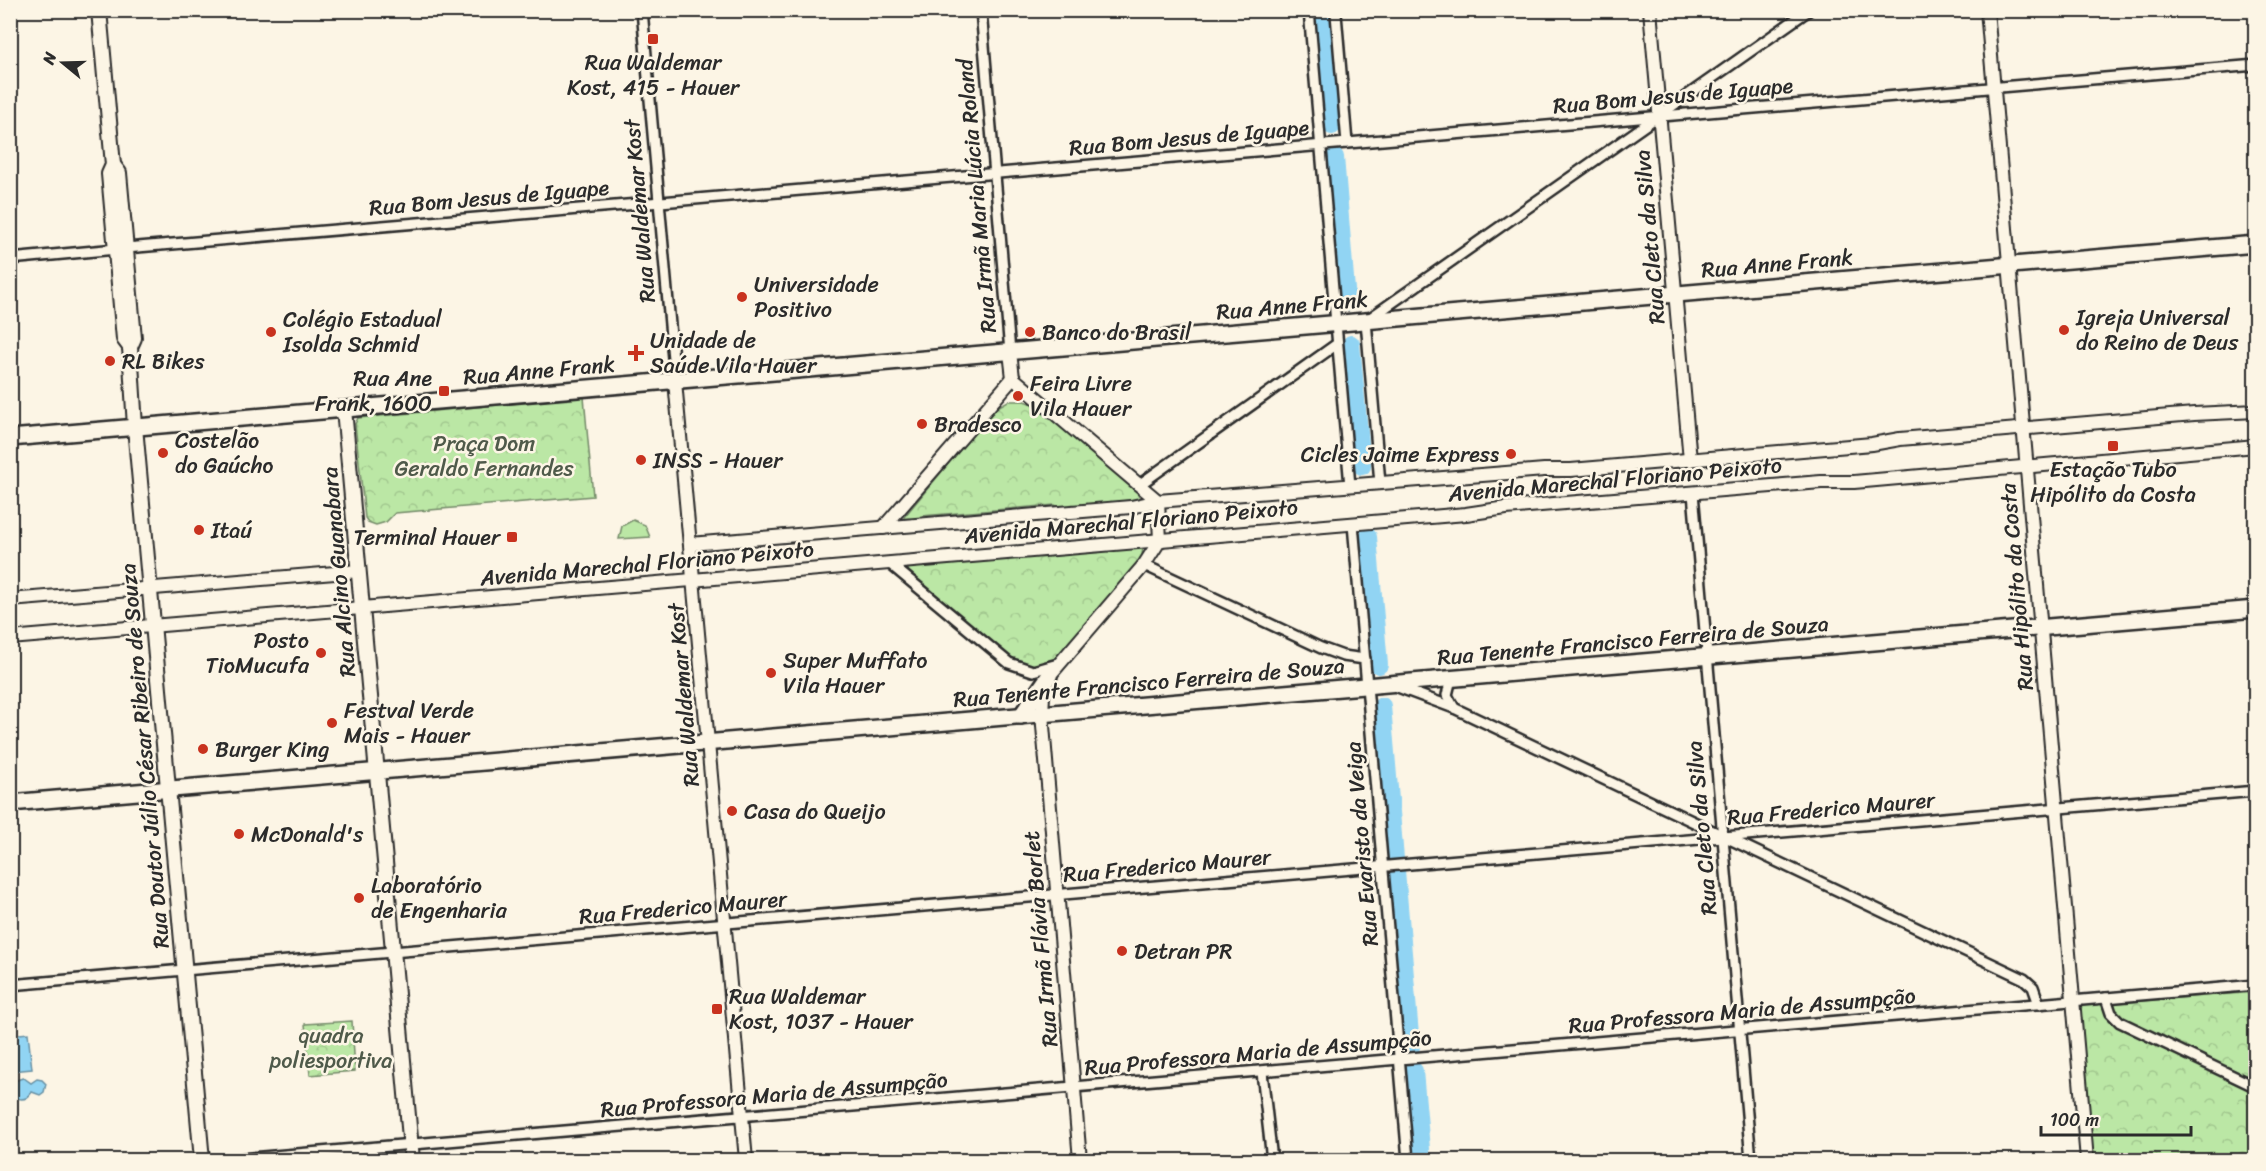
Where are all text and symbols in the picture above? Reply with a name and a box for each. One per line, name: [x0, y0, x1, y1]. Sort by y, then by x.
marker: Rua Waldemar Kost, 415 - Hauer: [646, 32, 660, 46]
north arrow: [33, 33, 93, 93]
place label: Rua Waldemar Kost, 415 - Hauer: [567, 43, 741, 107]
text: N: [33, 47, 65, 69]
street label: Rua Irmã Maria Lúcia Roland: [945, 56, 1008, 335]
street label: Rua Bom Jesus de Iguape: [1552, 66, 1795, 125]
street label: Rua Bom Jesus de Iguape: [1068, 108, 1311, 167]
street label: Rua Waldemar Kost: [612, 116, 667, 304]
street label: Rua Cleto da Silva: [1622, 148, 1677, 326]
street label: Rua Bom Jesus de Iguape: [368, 168, 611, 227]
street label: Rua Anne Frank: [1700, 237, 1855, 290]
place label: Universidade Positivo: [754, 265, 879, 329]
street label: Rua Anne Frank: [1215, 279, 1370, 332]
marker: Universidade Positivo: [735, 290, 749, 304]
place label: Igreja Universal do Reino de Deus: [2075, 298, 2239, 362]
place label: Colégio Estadual Isolda Schmid: [282, 300, 443, 364]
place label: Banco do Brasil: [1042, 313, 1192, 352]
place label: Unidade de Saúde Vila Hauer: [650, 321, 818, 385]
marker: Igreja Universal do Reino de Deus: [2057, 323, 2071, 337]
marker: Colégio Estadual Isolda Schmid: [264, 325, 278, 339]
marker: Banco do Brasil: [1023, 325, 1037, 339]
place label: RL Bikes: [122, 342, 205, 381]
street label: Rua Anne Frank: [462, 344, 617, 397]
marker: Unidade de Saúde Vila Hauer: [627, 344, 645, 362]
marker: RL Bikes: [103, 354, 117, 368]
place label: Rua Ane Frank, 1600: [315, 359, 432, 423]
place label: Feira Livre Vila Hauer: [1030, 364, 1133, 428]
marker: Rua Ane Frank, 1600: [437, 384, 451, 398]
marker: Feira Livre Vila Hauer: [1011, 389, 1025, 403]
place label: Bradesco: [934, 405, 1022, 444]
marker: Bradesco: [915, 417, 929, 431]
place label: Costelão do Gaúcho: [175, 421, 274, 485]
park label: Praça Dom Geraldo Fernandes: [394, 424, 574, 488]
place label: Cicles Jaime Express: [1301, 435, 1499, 474]
marker: Estação Tubo Hipólito da Costa: [2106, 439, 2120, 453]
place label: INSS - Hauer: [652, 441, 784, 480]
street label: Avenida Marechal Floriano Peixoto: [1446, 445, 1783, 514]
marker: Costelão do Gaúcho: [156, 446, 170, 460]
marker: Cicles Jaime Express: [1504, 447, 1518, 461]
place label: Estação Tubo Hipólito da Costa: [2030, 450, 2196, 514]
marker: INSS - Hauer: [634, 453, 648, 467]
street label: Rua Alcino Guanabara: [310, 465, 367, 679]
street label: Rua Hipólito da Costa: [1988, 481, 2045, 692]
street label: Avenida Marechal Floriano Peixoto: [962, 487, 1299, 556]
place label: Itaú: [210, 511, 252, 550]
place label: Terminal Hauer: [353, 518, 502, 557]
marker: Itaú: [192, 523, 206, 537]
street label: Avenida Marechal Floriano Peixoto: [478, 529, 815, 598]
marker: Terminal Hauer: [505, 530, 519, 544]
street label: Rua Doutor Júlio César Ribeiro de Souza: [108, 562, 181, 950]
street label: Rua Waldemar Kost: [656, 600, 711, 788]
street label: Rua Tenente Francisco Ferreira de Souza: [1436, 604, 1830, 677]
place label: Posto TioMucufa: [206, 621, 310, 685]
place label: Super Muffato Vila Hauer: [783, 641, 927, 705]
marker: Posto TioMucufa: [314, 646, 328, 660]
street label: Rua Tenente Francisco Ferreira de Souza: [952, 646, 1346, 719]
marker: Super Muffato Vila Hauer: [764, 666, 778, 680]
place label: Festval Verde Mais - Hauer: [344, 691, 474, 755]
marker: Festval Verde Mais - Hauer: [325, 716, 339, 730]
place label: Burger King: [215, 730, 329, 769]
street label: Rua Cleto da Silva: [1674, 739, 1729, 917]
street label: Rua Evaristo da Veiga: [1333, 740, 1390, 948]
marker: Burger King: [196, 742, 210, 756]
street label: Rua Frederico Maurer: [1725, 780, 1938, 837]
place label: Casa do Queijo: [744, 792, 886, 831]
marker: Casa do Queijo: [725, 804, 739, 818]
place label: McDonald's: [251, 815, 364, 854]
marker: McDonald's: [232, 827, 246, 841]
street label: Rua Irmã Flávia Borlet: [1012, 829, 1069, 1049]
street label: Rua Frederico Maurer: [1061, 837, 1274, 894]
place label: Laboratório de Engenharia: [371, 866, 508, 930]
street label: Rua Frederico Maurer: [577, 879, 790, 936]
marker: Laboratório de Engenharia: [352, 891, 366, 905]
place label: Detran PR: [1134, 932, 1233, 971]
marker: Detran PR: [1115, 944, 1129, 958]
street label: Rua Professora Maria de Assumpção: [1567, 976, 1917, 1045]
place label: Rua Waldemar Kost, 1037 - Hauer: [729, 977, 915, 1041]
marker: Rua Waldemar Kost, 1037 - Hauer: [710, 1002, 724, 1016]
park label: quadra poliesportiva: [269, 1016, 392, 1080]
street label: Rua Professora Maria de Assumpção: [1083, 1018, 1433, 1087]
street label: Rua Professora Maria de Assumpção: [599, 1060, 949, 1129]
scale bar: [2041, 1099, 2191, 1137]
text: 100 m: [2050, 1104, 2099, 1136]

